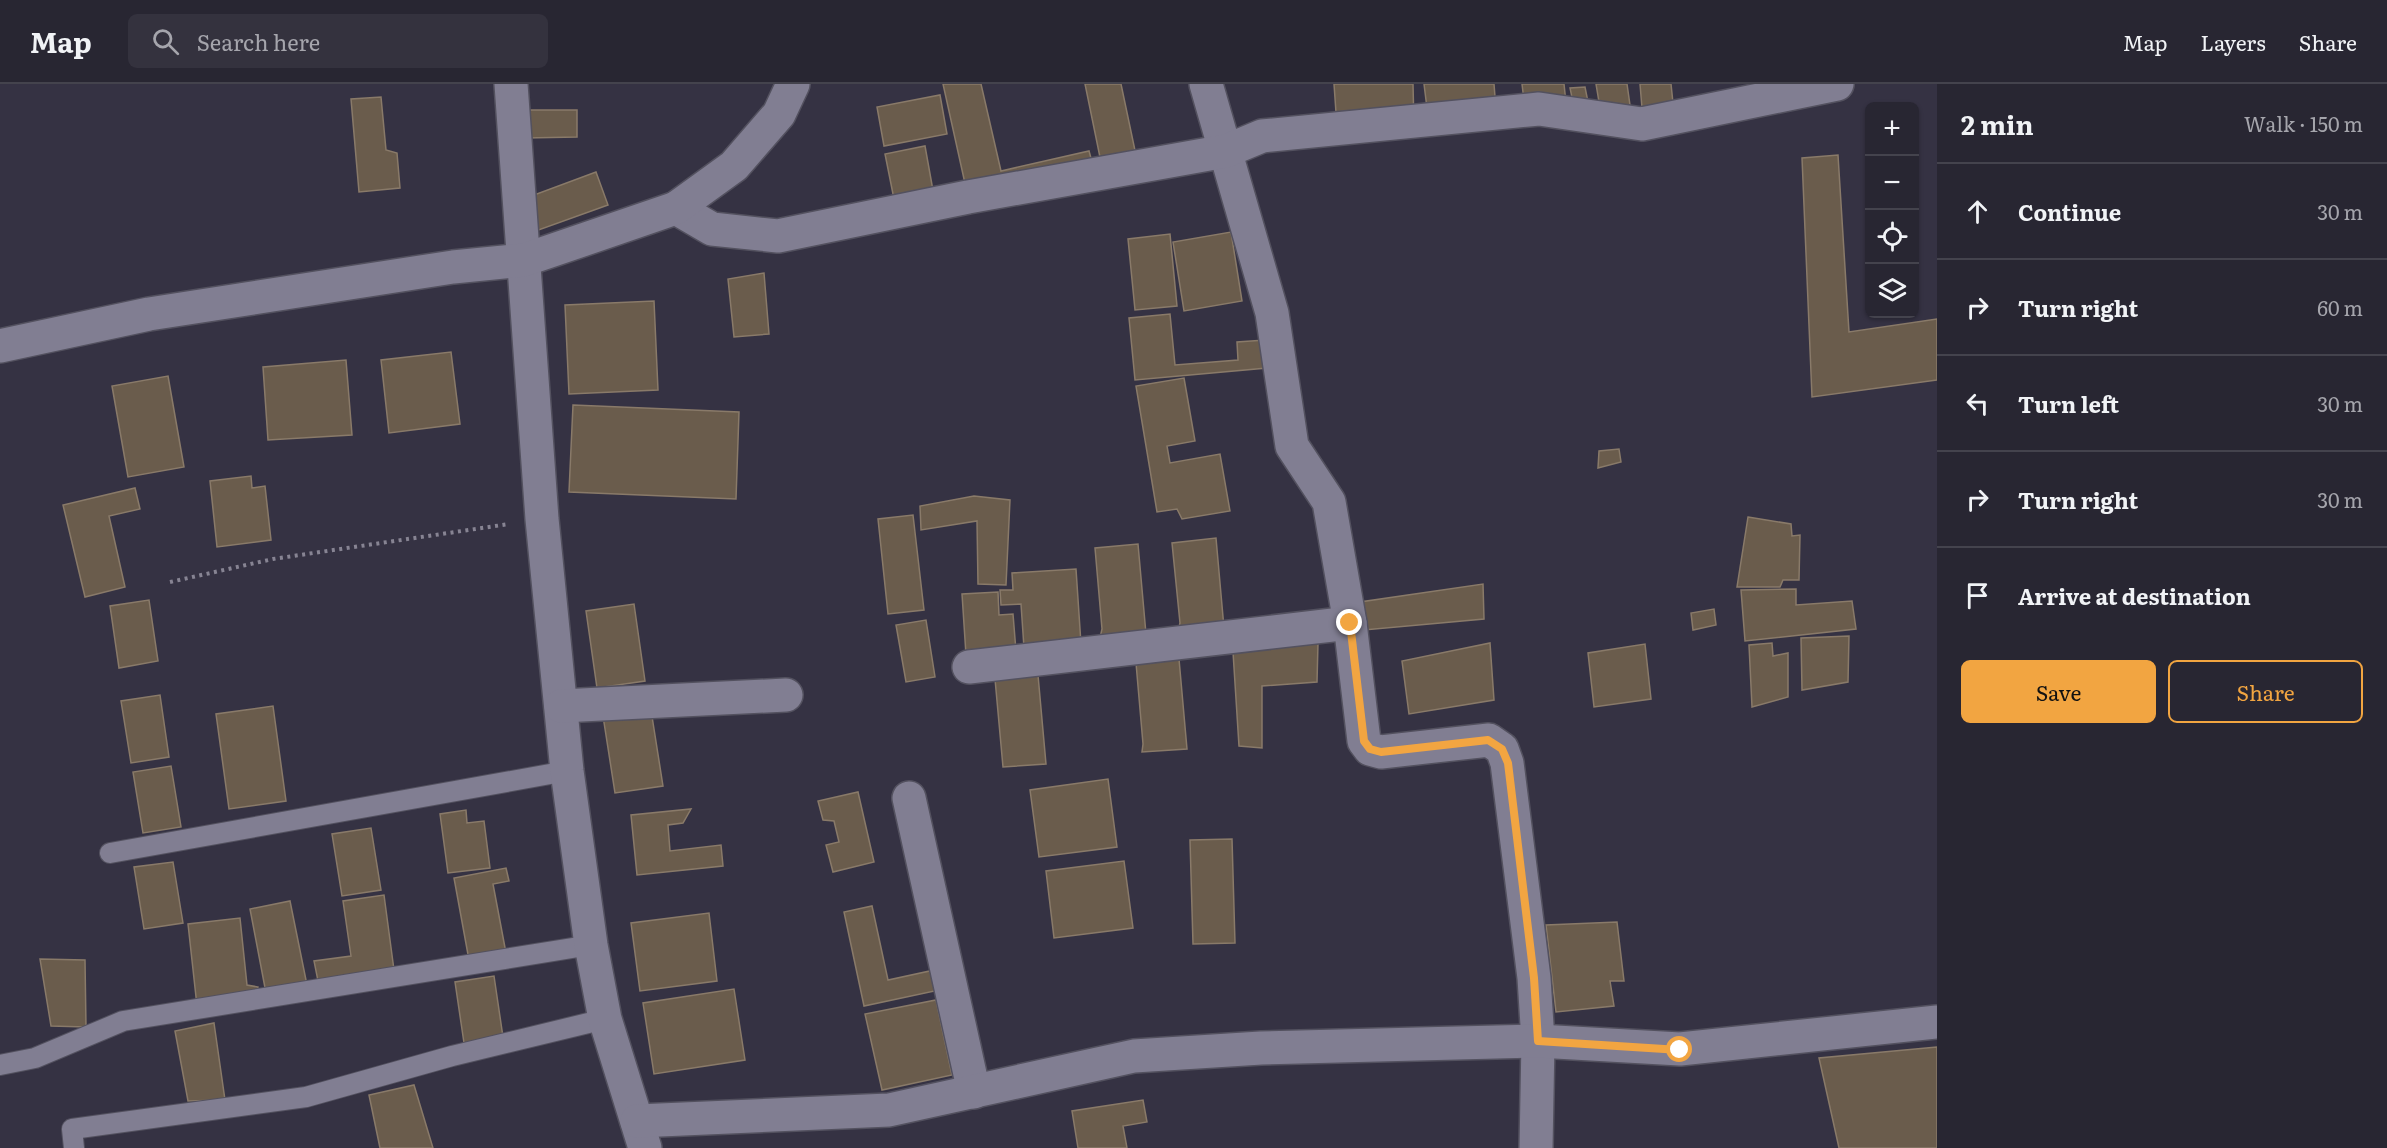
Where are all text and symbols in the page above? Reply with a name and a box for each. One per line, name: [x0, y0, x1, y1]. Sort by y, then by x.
search box: [128, 14, 548, 68]
text: Map: [30, 20, 92, 62]
icon: search: [149, 25, 182, 58]
text: Search here: [197, 25, 320, 58]
text: Map: [2123, 26, 2168, 57]
text: Layers: [2201, 26, 2266, 57]
text: Share: [2299, 26, 2357, 57]
map controls: [1865, 102, 1919, 318]
button: +: [1865, 102, 1919, 156]
text: 2 min: [1961, 104, 2034, 143]
text: Walk · 150 m: [2244, 108, 2363, 138]
button: −: [1865, 156, 1919, 210]
icon: ahead: [1961, 195, 1994, 228]
text: Continue: [2018, 195, 2121, 228]
text: 30 m: [2317, 196, 2363, 226]
button: locate: [1865, 210, 1919, 264]
button: layers: [1865, 264, 1919, 318]
icon: right: [1961, 291, 1994, 324]
text: Turn right: [2018, 291, 2138, 324]
text: 60 m: [2317, 292, 2363, 322]
icon: left: [1961, 387, 1994, 420]
text: Turn left: [2018, 387, 2119, 420]
text: 30 m: [2317, 388, 2363, 418]
icon: right: [1961, 483, 1994, 516]
text: Turn right: [2018, 483, 2138, 516]
text: 30 m: [2317, 484, 2363, 514]
icon: arrive: [1961, 579, 1994, 612]
text: Arrive at destination: [2018, 579, 2251, 612]
route end: [1336, 609, 1362, 635]
button: Save: [1961, 660, 2156, 723]
button: Share: [2168, 660, 2363, 723]
route start: [1666, 1036, 1692, 1062]

